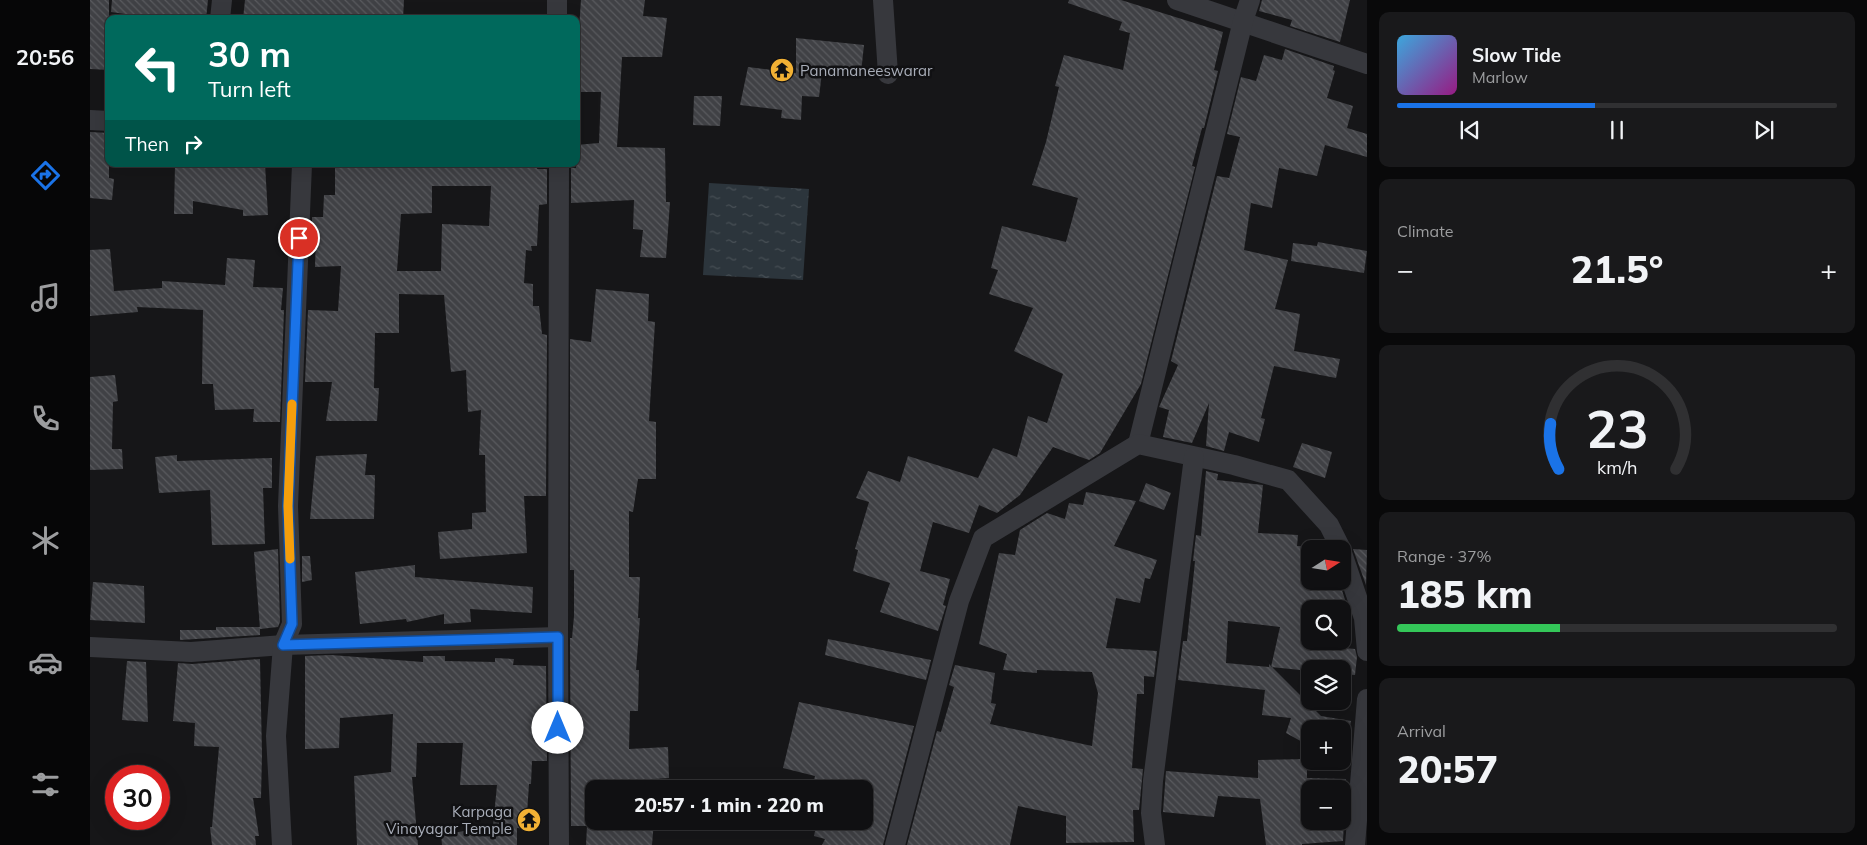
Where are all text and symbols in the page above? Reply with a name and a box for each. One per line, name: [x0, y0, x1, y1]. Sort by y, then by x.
text: 30 m: [208, 32, 291, 76]
icon: left: [125, 35, 190, 100]
text: 20:56: [16, 43, 74, 71]
text: Slow Tide: [1472, 43, 1561, 67]
temple icon: Panamaneeswarar: [769, 57, 795, 83]
place label: Panamaneeswarar: [800, 61, 933, 80]
text: Marlow: [1472, 67, 1528, 87]
text: Turn left: [208, 75, 291, 103]
icon: previous: [1456, 116, 1484, 144]
icon: pause: [1603, 116, 1631, 144]
icon: next: [1750, 116, 1778, 144]
icon: right: [179, 130, 207, 158]
text: Then: [125, 132, 169, 156]
icon: directions: [28, 158, 63, 193]
pin: [278, 217, 320, 259]
text: Climate: [1397, 221, 1453, 241]
icon: arrive: [285, 224, 313, 252]
text: 21.5°: [1571, 245, 1663, 293]
text: −: [1397, 252, 1414, 287]
text: +: [1820, 252, 1837, 287]
icon: music: [28, 280, 63, 315]
text: 23: [1586, 396, 1648, 461]
icon: phone: [28, 401, 63, 436]
text: km/h: [1597, 456, 1637, 478]
icon: climate: [28, 523, 63, 558]
north arrow: [1301, 540, 1351, 590]
map controls: [1301, 540, 1351, 830]
text: Range · 37%: [1397, 546, 1492, 566]
text: 185 km: [1397, 570, 1533, 618]
button: search: [1301, 600, 1351, 650]
icon: car: [28, 645, 63, 680]
button: layers: [1301, 660, 1351, 710]
position arrow: [531, 701, 583, 753]
button: +: [1301, 720, 1351, 770]
text: Arrival: [1397, 721, 1446, 741]
text: 20:57: [1397, 745, 1498, 793]
speed limit sign: 30: [105, 765, 170, 830]
icon: filters: [28, 767, 63, 802]
button: −: [1301, 780, 1351, 830]
text: 20:57 · 1 min · 220 m: [634, 793, 824, 817]
place label: Karpaga Vinayagar Temple: [386, 802, 512, 838]
temple icon: Karpaga Vinayagar Temple: [516, 807, 542, 833]

